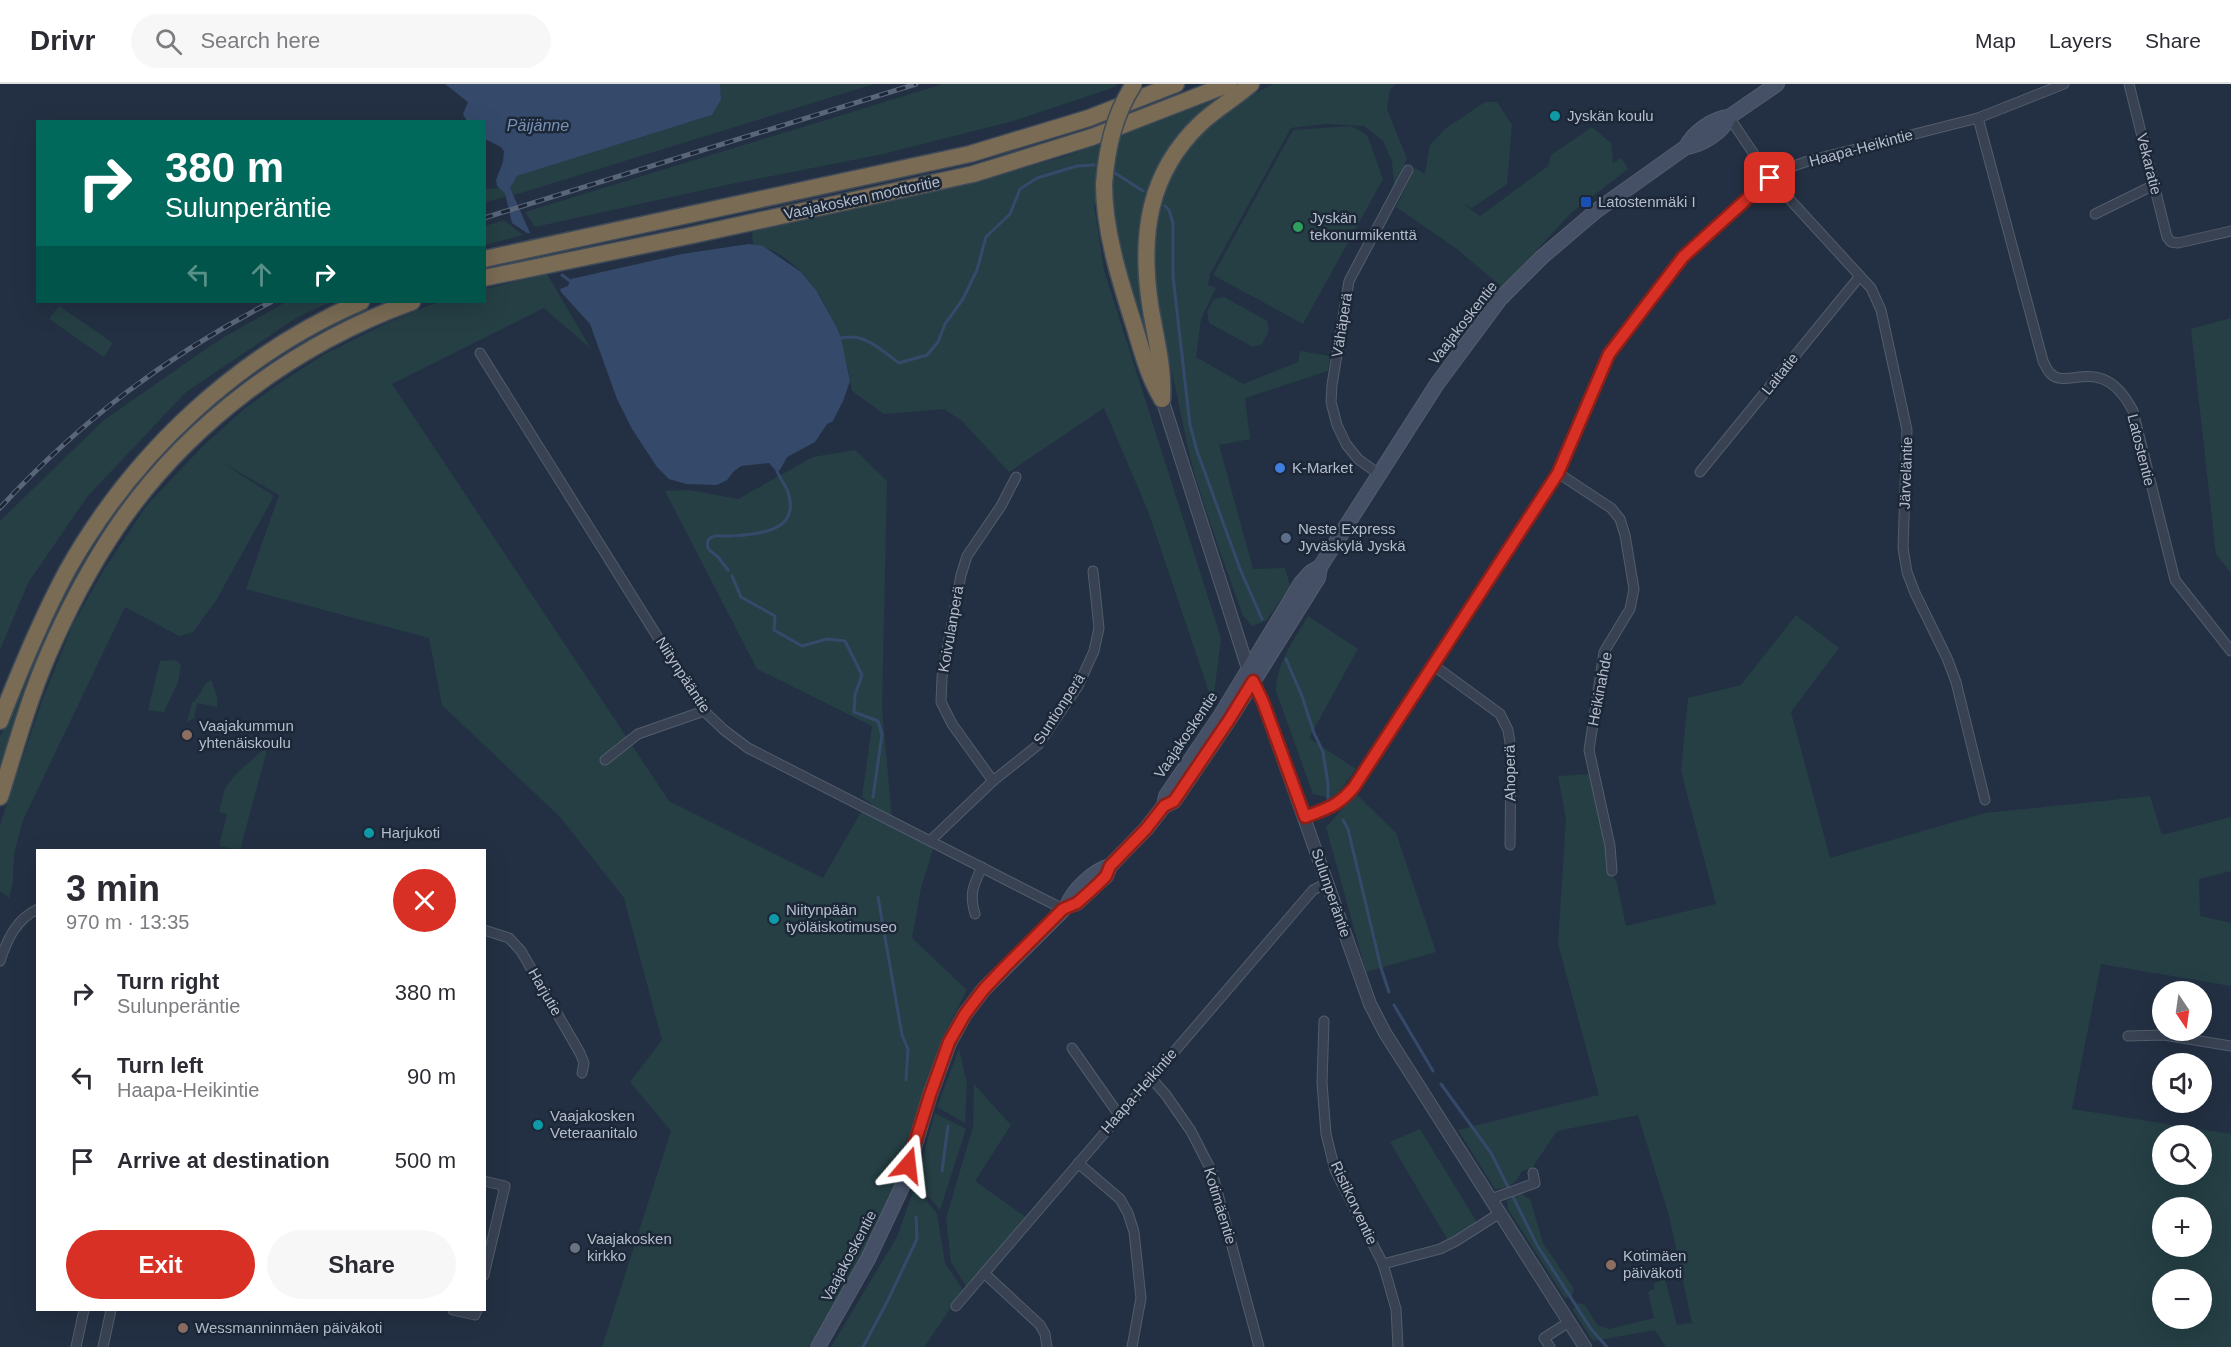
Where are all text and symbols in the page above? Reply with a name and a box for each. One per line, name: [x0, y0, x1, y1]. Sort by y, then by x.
search box: [131, 14, 551, 68]
text: Drivr: [30, 25, 95, 56]
icon: search: [152, 25, 185, 58]
text: Search here: [200, 28, 320, 53]
text: Map: [1975, 29, 2016, 52]
text: Layers: [2049, 29, 2112, 52]
text: Share: [2145, 29, 2201, 52]
place label: Jyskän koulu: [1567, 107, 1654, 124]
marker: Jyskän koulu: [1548, 109, 1562, 123]
water label: Päijänne: [507, 117, 569, 134]
street label: Haapa-Heikintie: [1807, 125, 1915, 170]
street label: Vekaratie: [2134, 131, 2165, 196]
icon: right: [66, 144, 144, 222]
text: 380 m: [165, 144, 284, 191]
pin: [1744, 152, 1795, 203]
icon: arrive: [1753, 161, 1786, 194]
street label: Vaajakosken moottoritie: [782, 173, 941, 222]
text: Sulunperäntie: [165, 193, 332, 223]
place label: Latostenmäki I: [1598, 193, 1696, 210]
marker: Latostenmäki I: [1579, 195, 1593, 209]
place label: Jyskän tekonurmikenttä: [1310, 209, 1417, 243]
marker: Jyskän tekonurmikenttä: [1291, 220, 1305, 234]
icon: left: [182, 258, 215, 291]
icon: ahead: [245, 258, 278, 291]
icon: right: [308, 258, 341, 291]
street label: Vaajakoskentie: [1425, 278, 1500, 368]
street label: Vähäperä: [1328, 291, 1355, 358]
street label: Laitatie: [1758, 350, 1801, 398]
street label: Latostentie: [2124, 412, 2159, 488]
street label: Järveläntie: [1896, 436, 1915, 510]
place label: K-Market: [1292, 459, 1354, 476]
marker: K-Market: [1273, 461, 1287, 475]
place label: Neste Express Jyväskylä Jyskä: [1298, 520, 1406, 554]
marker: Neste Express Jyväskylä Jyskä: [1279, 531, 1293, 545]
street label: Koivulanperä: [935, 584, 967, 674]
street label: Niitynpääntie: [653, 634, 714, 716]
street label: Heikinahde: [1584, 650, 1615, 727]
street label: Suntionperä: [1029, 670, 1088, 747]
street label: Vaajakoskentie: [1150, 688, 1221, 781]
place label: Vaajakummun yhtenäiskoulu: [199, 717, 294, 751]
marker: Vaajakummun yhtenäiskoulu: [180, 728, 194, 742]
street label: Ahoperä: [1500, 744, 1518, 802]
place label: Harjukoti: [381, 824, 440, 841]
marker: Harjukoti: [362, 826, 376, 840]
street label: Sulunperäntie: [1308, 846, 1355, 939]
text: 3 min: [66, 868, 160, 909]
button: close: [393, 869, 456, 932]
place label: Niitynpään työläiskotimuseo: [786, 901, 897, 935]
text: 970 m · 13:35: [66, 911, 189, 933]
marker: Niitynpään työläiskotimuseo: [767, 912, 781, 926]
street label: Harjutie: [525, 965, 566, 1018]
text: Turn right: [117, 969, 219, 994]
icon: right: [66, 977, 99, 1010]
text: 380 m: [395, 980, 456, 1005]
north arrow: [2152, 981, 2212, 1041]
map controls: [2152, 981, 2212, 1329]
text: Sulunperäntie: [117, 995, 240, 1017]
street label: Haapa-Heikintie: [1097, 1045, 1180, 1137]
text: Turn left: [117, 1053, 203, 1078]
button: sound: [2152, 1053, 2212, 1113]
icon: left: [66, 1061, 99, 1094]
text: 90 m: [407, 1064, 456, 1089]
text: Haapa-Heikintie: [117, 1079, 259, 1101]
place label: Vaajakosken Veteraanitalo: [550, 1107, 638, 1141]
marker: Vaajakosken Veteraanitalo: [531, 1118, 545, 1132]
button: search: [2152, 1125, 2212, 1185]
position arrow: [876, 1133, 940, 1197]
icon: arrive: [66, 1145, 99, 1178]
text: Arrive at destination: [117, 1148, 330, 1173]
text: 500 m: [395, 1148, 456, 1173]
street label: Ristikorventie: [1328, 1158, 1381, 1247]
street label: Kotimäentie: [1201, 1165, 1240, 1246]
button: +: [2152, 1197, 2212, 1257]
street label: Vaajakoskentie: [817, 1207, 880, 1304]
button: Exit: [66, 1230, 255, 1299]
button: Share: [267, 1230, 456, 1299]
place label: Vaajakosken kirkko: [587, 1230, 672, 1264]
marker: Vaajakosken kirkko: [568, 1241, 582, 1255]
place label: Kotimäen päiväkoti: [1623, 1247, 1686, 1281]
marker: Kotimäen päiväkoti: [1604, 1258, 1618, 1272]
button: −: [2152, 1269, 2212, 1329]
place label: Wessmanninmäen päiväkoti: [195, 1319, 382, 1336]
marker: Wessmanninmäen päiväkoti: [176, 1321, 190, 1335]

